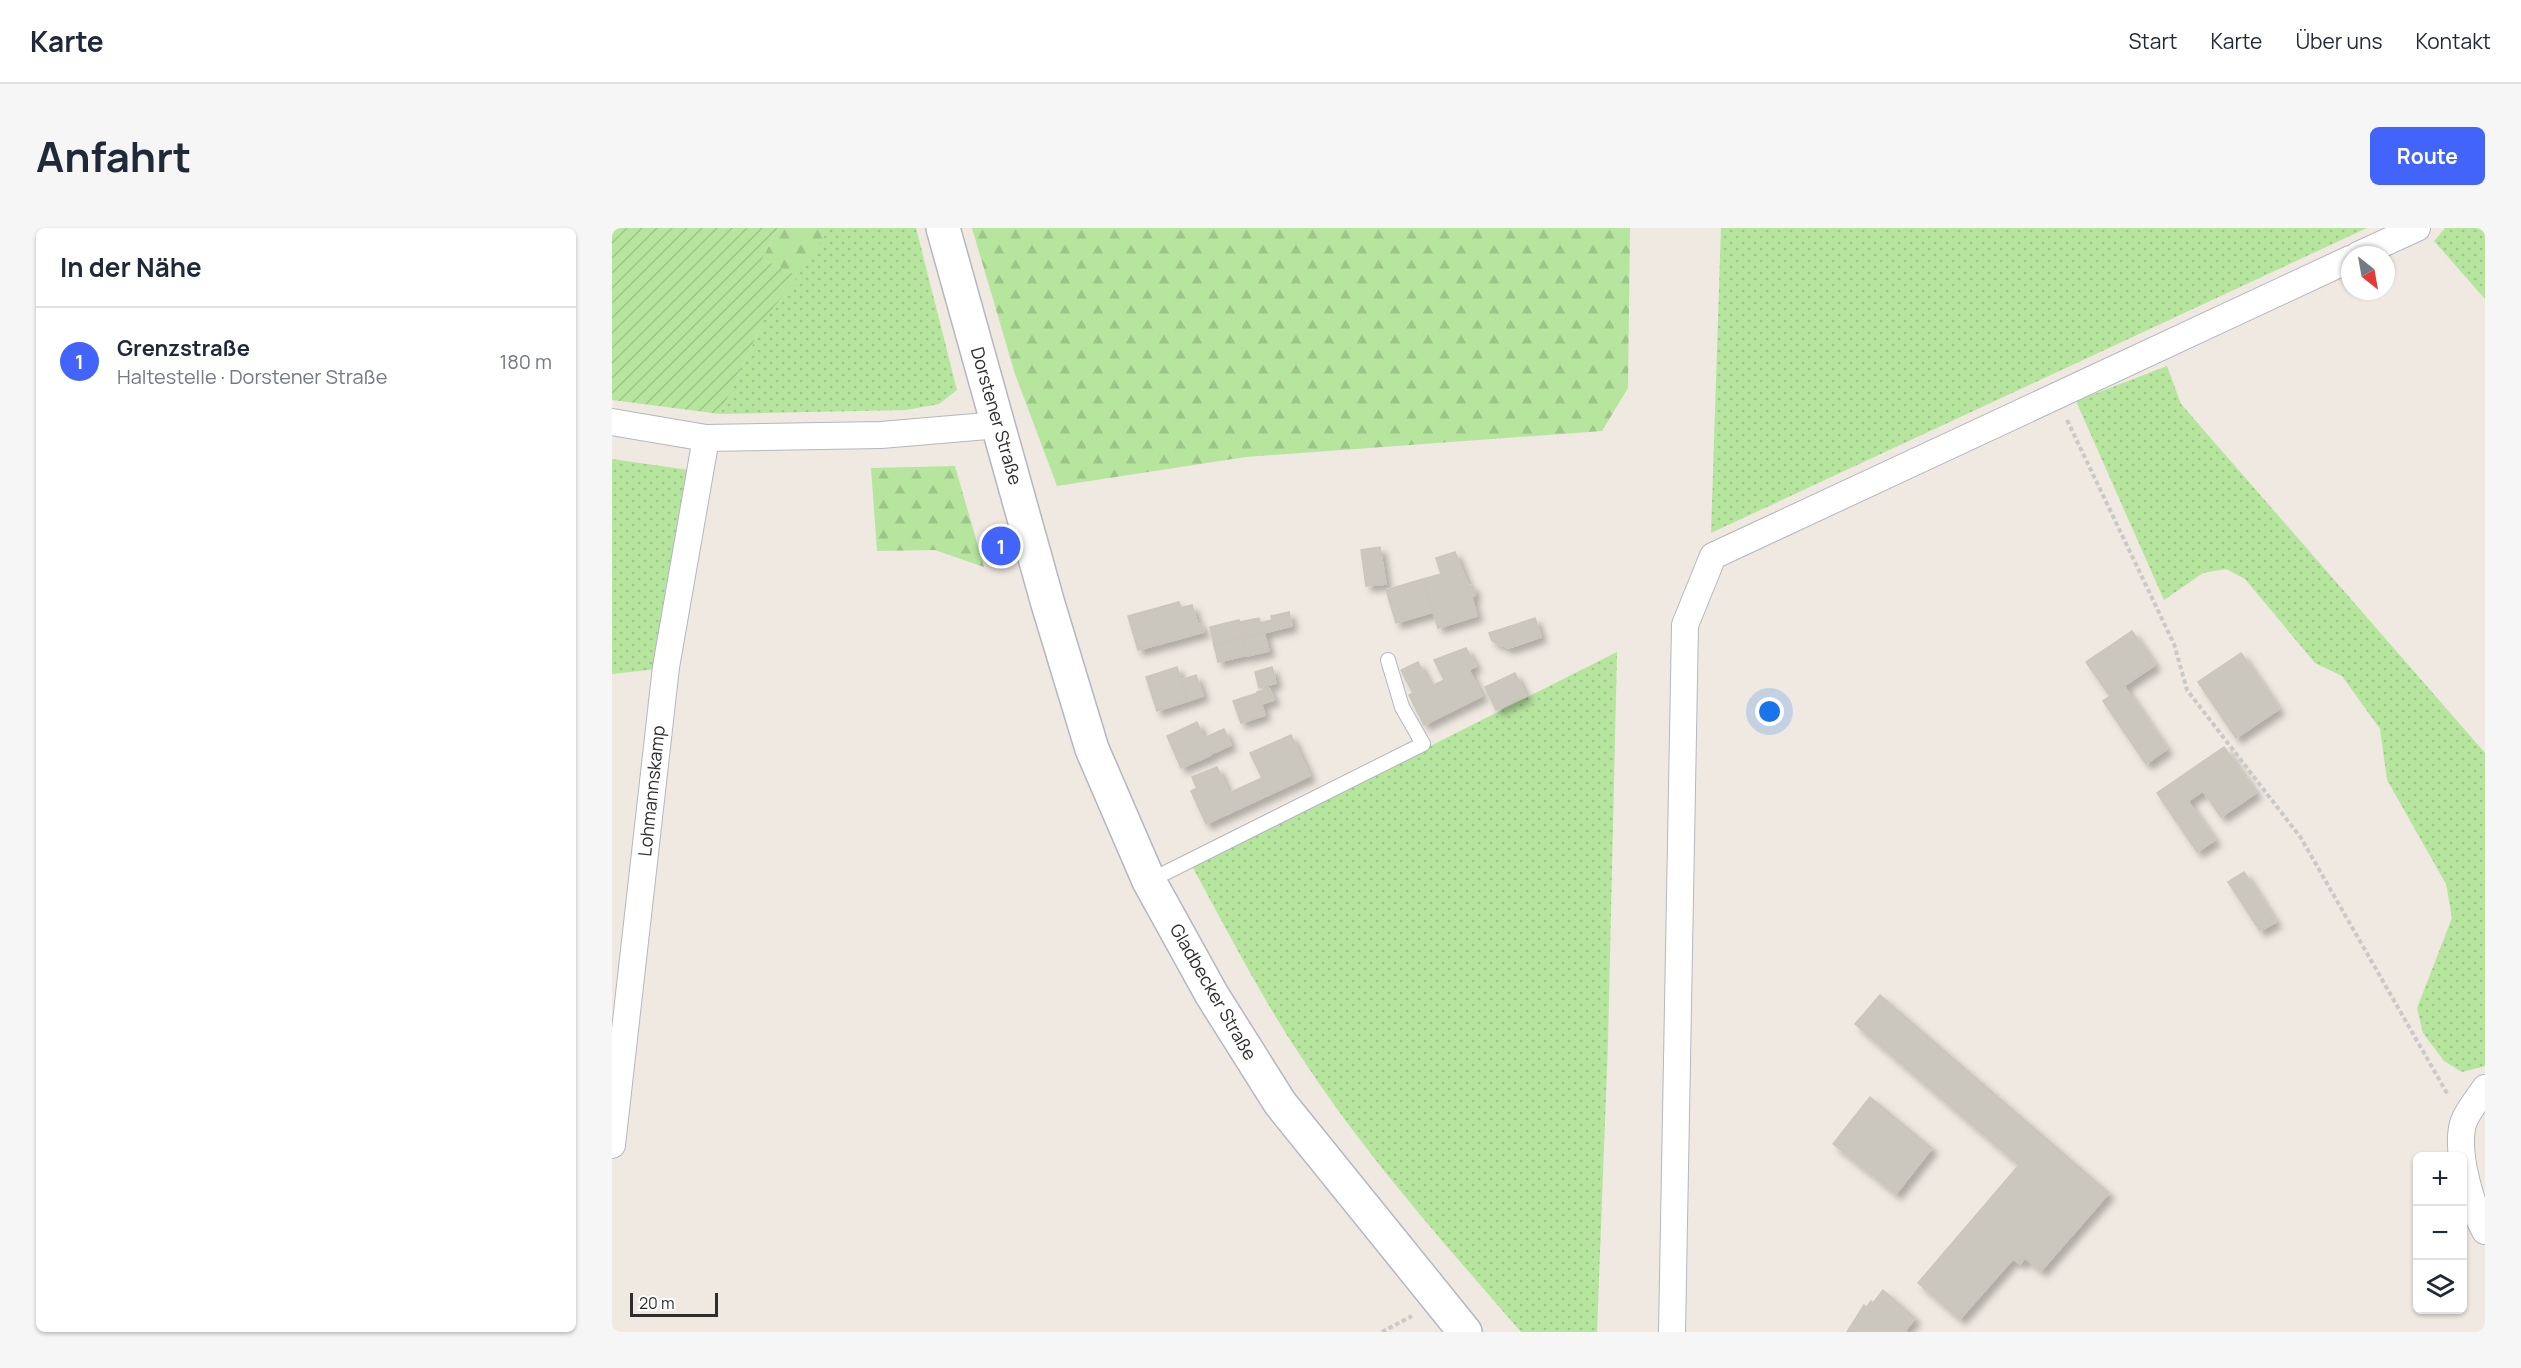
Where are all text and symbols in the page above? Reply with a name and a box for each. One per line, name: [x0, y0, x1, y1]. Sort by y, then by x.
text: Karte: [30, 22, 104, 60]
text: Start: [2128, 27, 2177, 55]
text: Karte: [2210, 27, 2262, 55]
text: Über uns: [2295, 27, 2383, 55]
text: Kontakt: [2416, 27, 2491, 55]
text: Anfahrt: [36, 127, 191, 185]
button: Route: [2370, 127, 2485, 185]
north arrow: [2341, 246, 2395, 300]
text: In der Nähe: [60, 249, 202, 285]
text: Grenzstraße: [117, 333, 250, 363]
street label: Dorstener Straße: [966, 344, 1028, 487]
text: 1: [75, 348, 84, 375]
text: 180 m: [499, 348, 552, 375]
text: Haltestelle · Dorstener Straße: [117, 363, 387, 390]
pin: 1: [982, 524, 1020, 568]
your location: [1755, 697, 1784, 726]
street label: Lohmannskamp: [632, 724, 670, 858]
street label: Gladbecker Straße: [1165, 919, 1263, 1064]
map controls: [2413, 1152, 2467, 1314]
button: +: [2413, 1152, 2467, 1206]
button: −: [2413, 1206, 2467, 1260]
button: layers: [2413, 1260, 2467, 1314]
scale bar: [630, 1290, 718, 1318]
text: 20 m: [639, 1292, 675, 1314]

